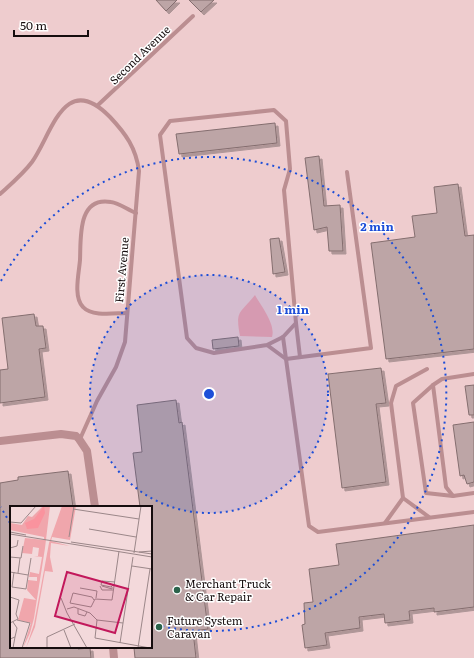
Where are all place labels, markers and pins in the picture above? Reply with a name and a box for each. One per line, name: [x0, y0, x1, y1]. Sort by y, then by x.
centre of rings: [202, 387, 216, 401]
place label: Merchant Truck & Car Repair: [185, 575, 271, 604]
marker: Merchant Truck & Car Repair: [172, 585, 182, 595]
place label: Future System Caravan: [167, 612, 243, 641]
marker: Future System Caravan: [154, 622, 164, 632]

